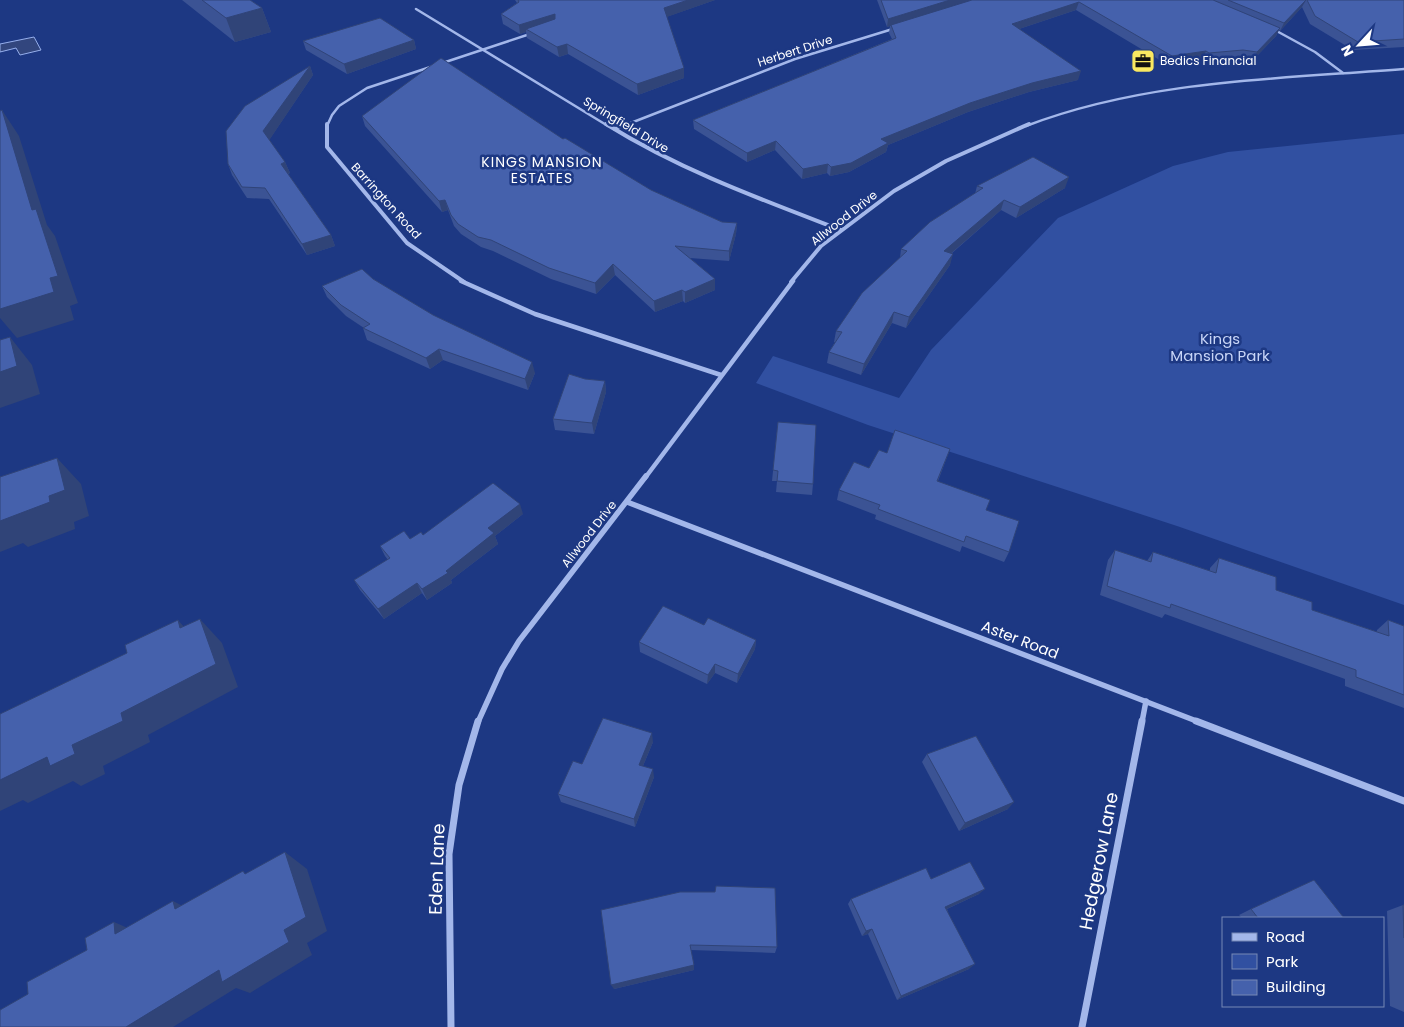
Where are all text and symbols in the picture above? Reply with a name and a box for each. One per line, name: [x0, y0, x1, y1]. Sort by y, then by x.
north arrow: [1334, 20, 1384, 70]
street label: Herbert Drive: [755, 30, 835, 71]
text: N: [1336, 42, 1359, 60]
office icon: Bedics Financial: [1130, 48, 1156, 74]
place label: Bedics Financial: [1160, 52, 1256, 69]
street label: Springfield Drive: [580, 92, 672, 157]
district label: KINGS MANSION ESTATES: [481, 152, 603, 188]
street label: Barrington Road: [348, 159, 425, 243]
street label: Allwood Drive: [807, 186, 881, 249]
park label: Kings Mansion Park: [1170, 328, 1270, 366]
street label: Allwood Drive: [557, 497, 620, 571]
street label: Aster Road: [978, 615, 1062, 664]
street label: Hedgerow Lane: [1073, 790, 1124, 932]
street label: Eden Lane: [422, 823, 451, 915]
legend: [1222, 917, 1384, 1007]
text: Road: [1266, 926, 1305, 947]
text: Park: [1266, 951, 1298, 972]
text: Building: [1266, 976, 1326, 997]

